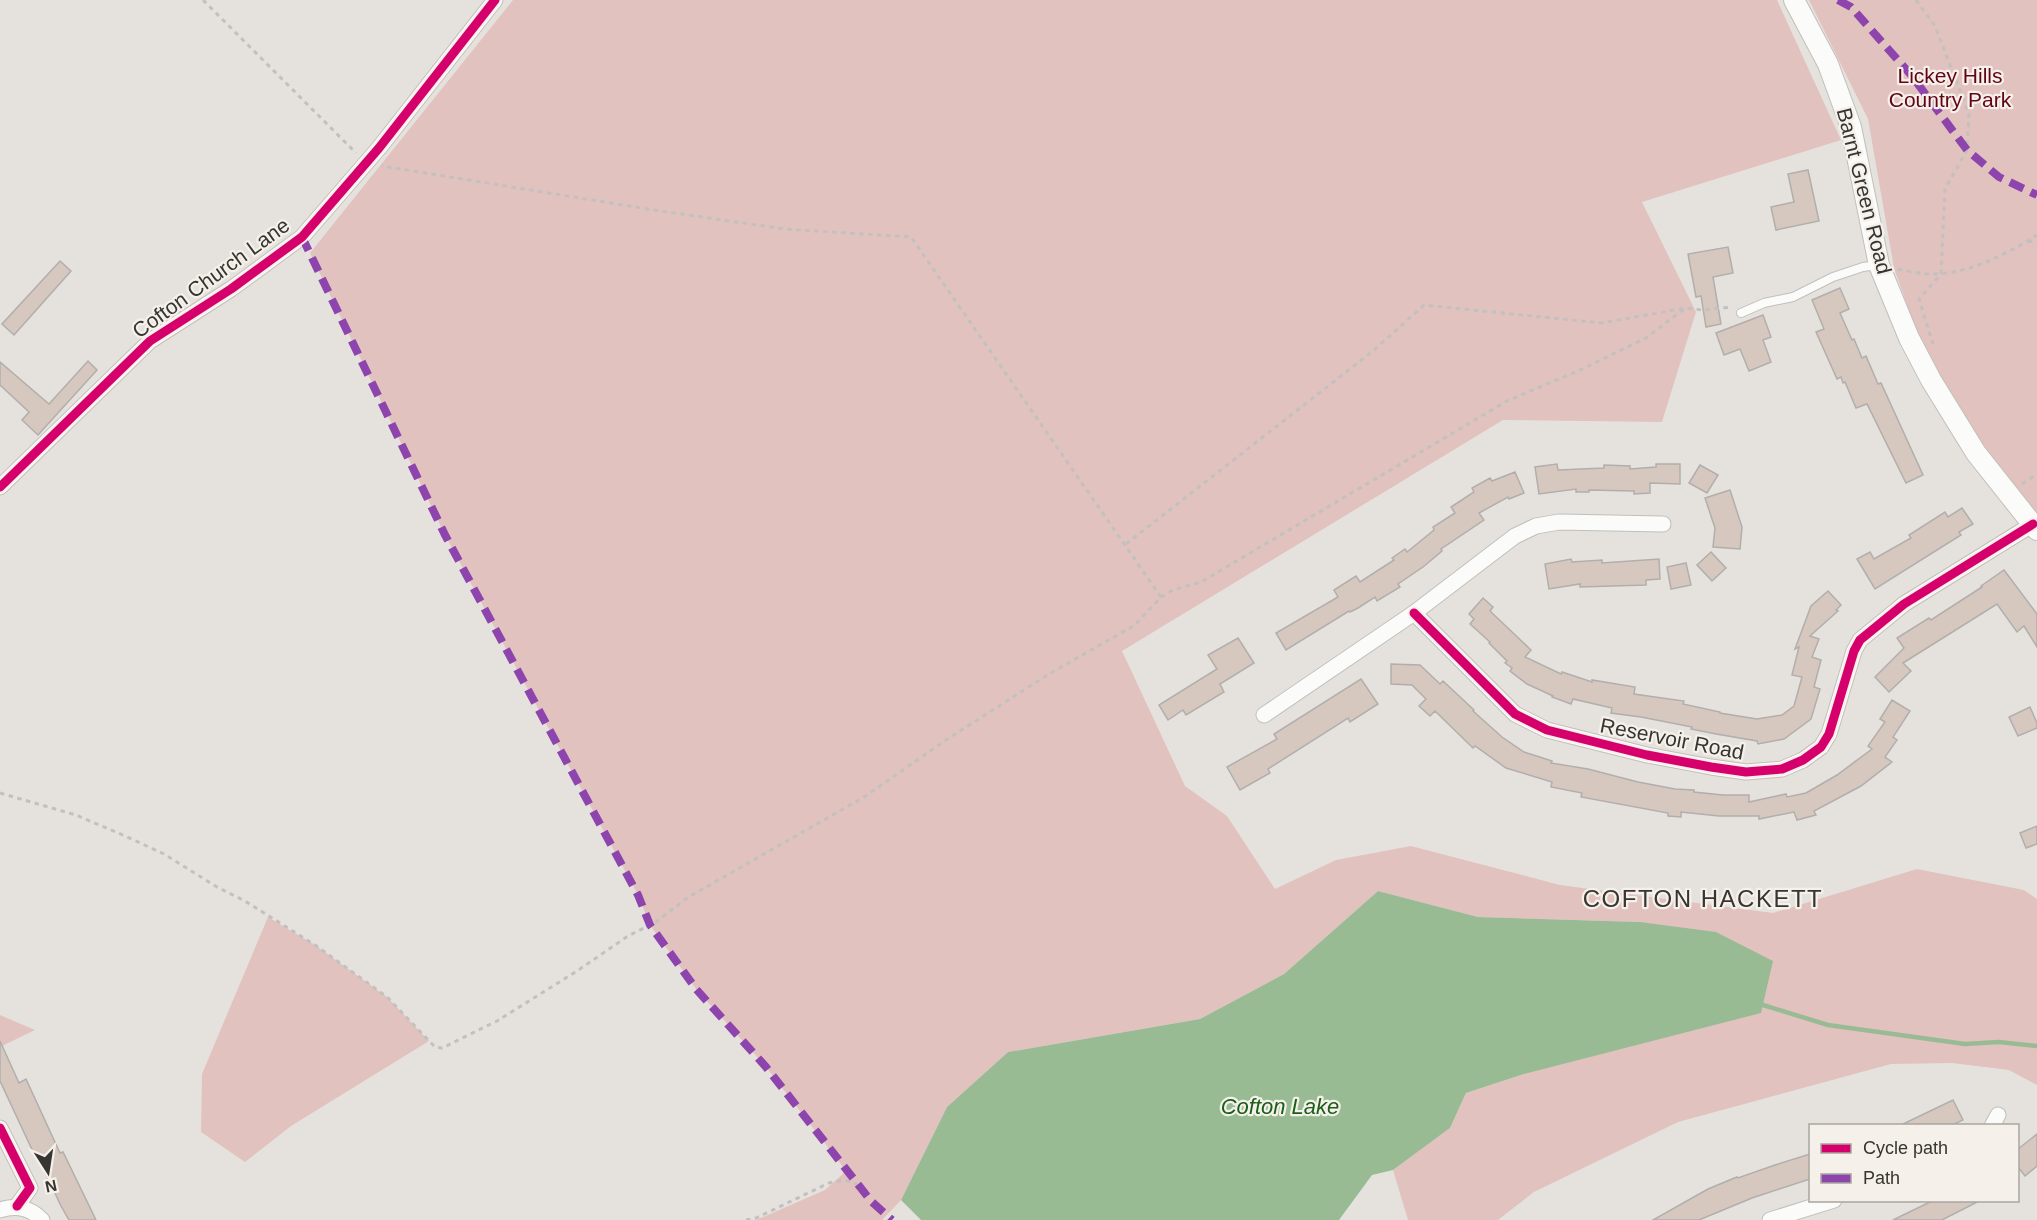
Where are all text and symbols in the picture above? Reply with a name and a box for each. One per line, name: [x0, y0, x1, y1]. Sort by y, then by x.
park label: Lickey Hills Country Park: [1889, 64, 2012, 111]
street label: Barnt Green Road: [1833, 105, 1896, 276]
street label: Cofton Church Lane: [128, 213, 294, 342]
street label: Reservoir Road: [1598, 713, 1746, 764]
district label: COFTON HACKETT: [1583, 885, 1823, 912]
water label: Cofton Lake: [1221, 1094, 1339, 1119]
legend: [1809, 1124, 2019, 1202]
text: Cycle path: [1863, 1138, 1948, 1158]
north arrow: [18, 1142, 78, 1202]
text: Path: [1863, 1168, 1900, 1188]
text: N: [44, 1177, 58, 1196]

